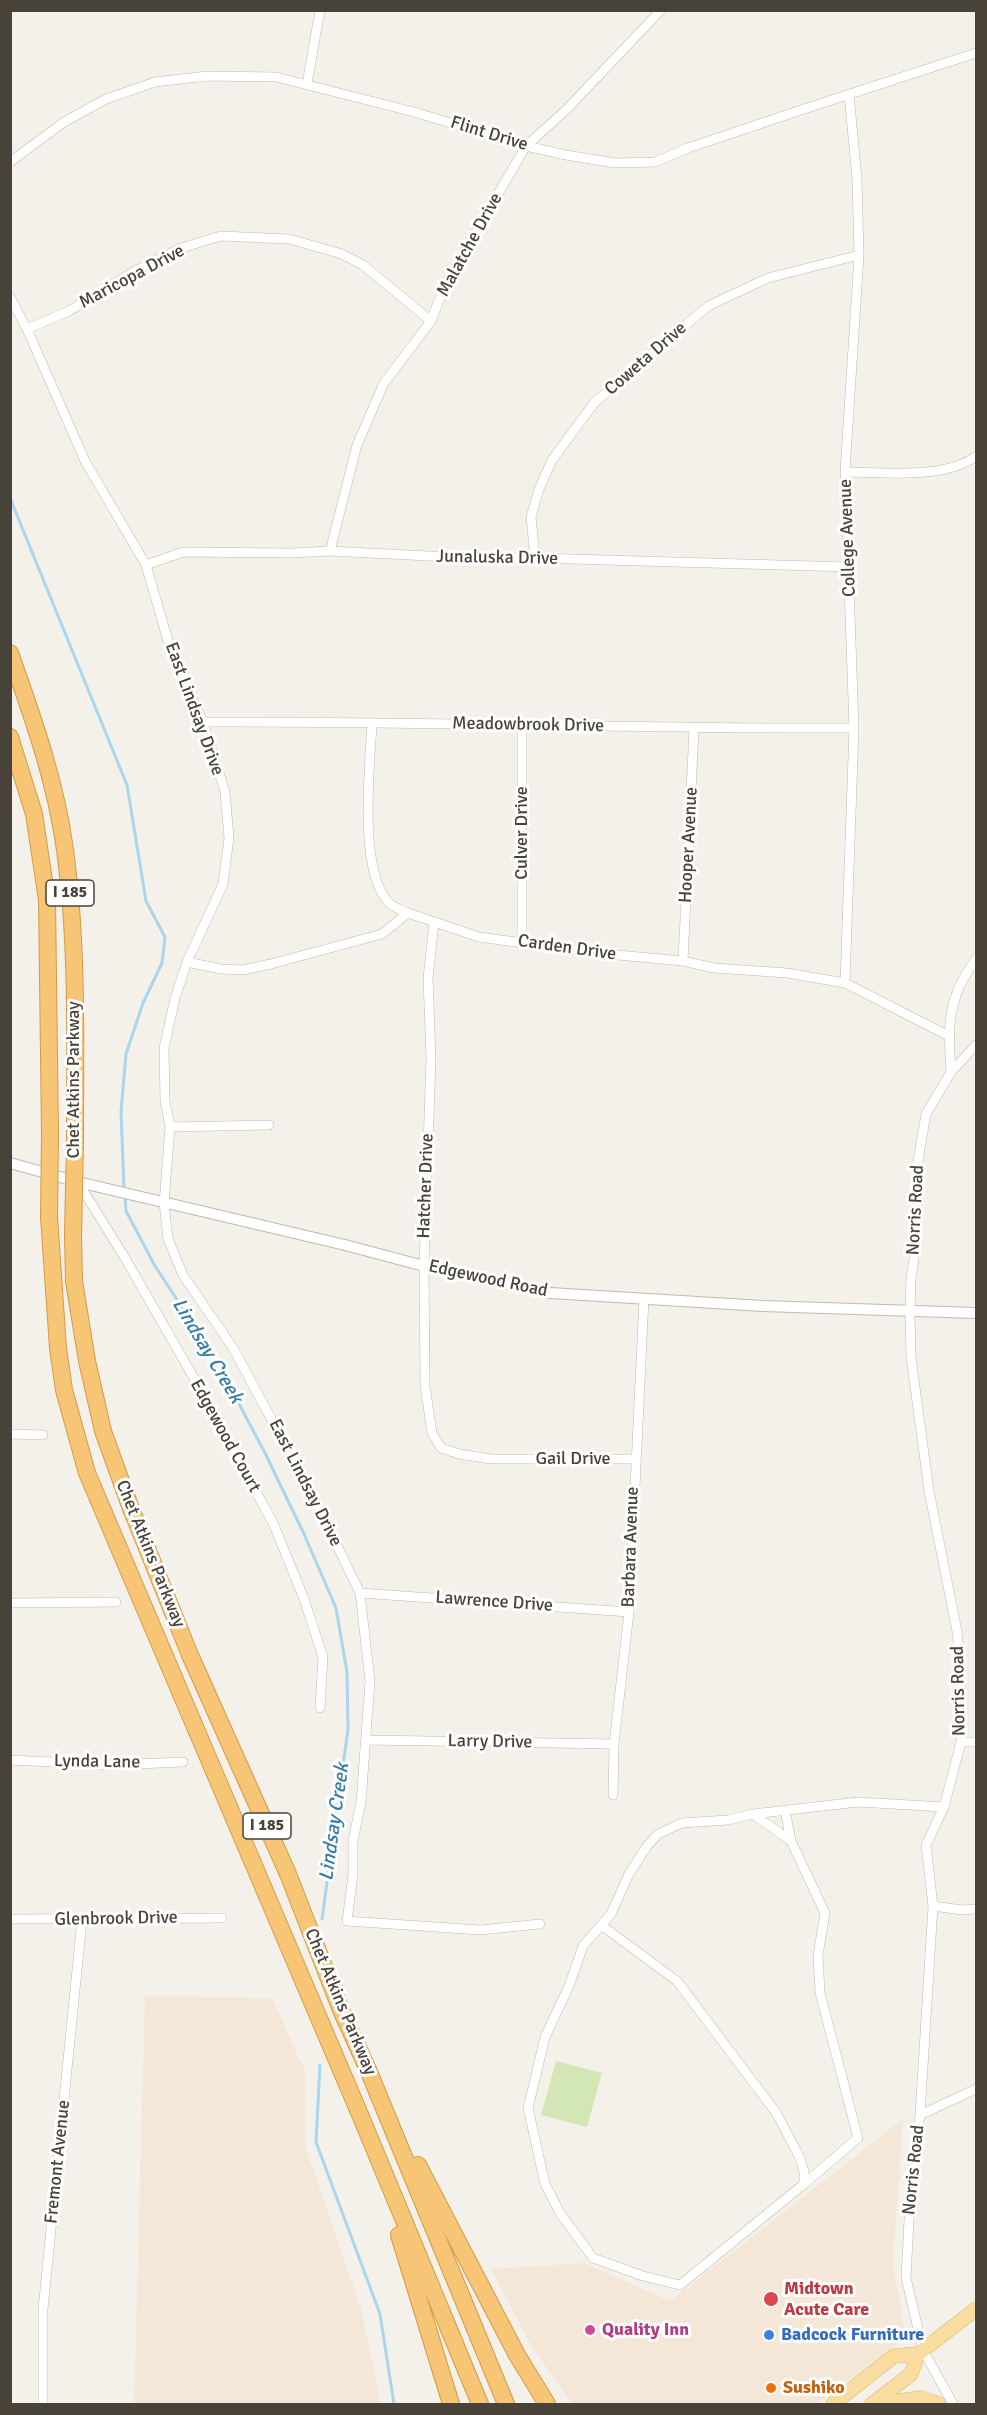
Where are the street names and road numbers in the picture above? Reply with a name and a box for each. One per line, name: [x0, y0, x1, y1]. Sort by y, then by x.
street label: Flint Drive: [448, 112, 530, 156]
street label: Malatche Drive: [433, 189, 507, 301]
street label: Maricopa Drive: [76, 240, 188, 314]
street label: Coweta Drive: [601, 318, 691, 400]
street label: College Avenue: [835, 479, 861, 597]
street label: Junaluska Drive: [436, 546, 558, 570]
street label: East Lindsay Drive: [160, 640, 228, 778]
street label: Meadowbrook Drive: [452, 713, 604, 737]
street label: Culver Drive: [511, 786, 533, 880]
street label: Hooper Avenue: [675, 786, 703, 904]
road number: I 185: [46, 880, 94, 906]
street label: Carden Drive: [517, 930, 617, 966]
street label: Chet Atkins Parkway: [63, 1001, 85, 1159]
street label: Hatcher Drive: [413, 1133, 439, 1239]
street label: Norris Road: [903, 1164, 929, 1256]
street label: Edgewood Road: [426, 1256, 550, 1302]
street label: Edgewood Court: [185, 1376, 265, 1496]
street label: East Lindsay Drive: [264, 1416, 346, 1550]
street label: Gail Drive: [535, 1448, 611, 1470]
street label: Chet Atkins Parkway: [111, 1477, 189, 1631]
street label: Barbara Avenue: [618, 1486, 644, 1608]
street label: Lawrence Drive: [434, 1587, 554, 1617]
street label: Norris Road: [947, 1646, 971, 1736]
street label: Larry Drive: [447, 1730, 533, 1754]
street label: Lynda Lane: [54, 1750, 140, 1774]
road number: I 185: [243, 1813, 291, 1839]
street label: Glenbrook Drive: [54, 1907, 178, 1931]
street label: Chet Atkins Parkway: [299, 1925, 381, 2079]
street label: Fremont Avenue: [41, 2099, 75, 2225]
street label: Norris Road: [899, 2124, 929, 2216]

